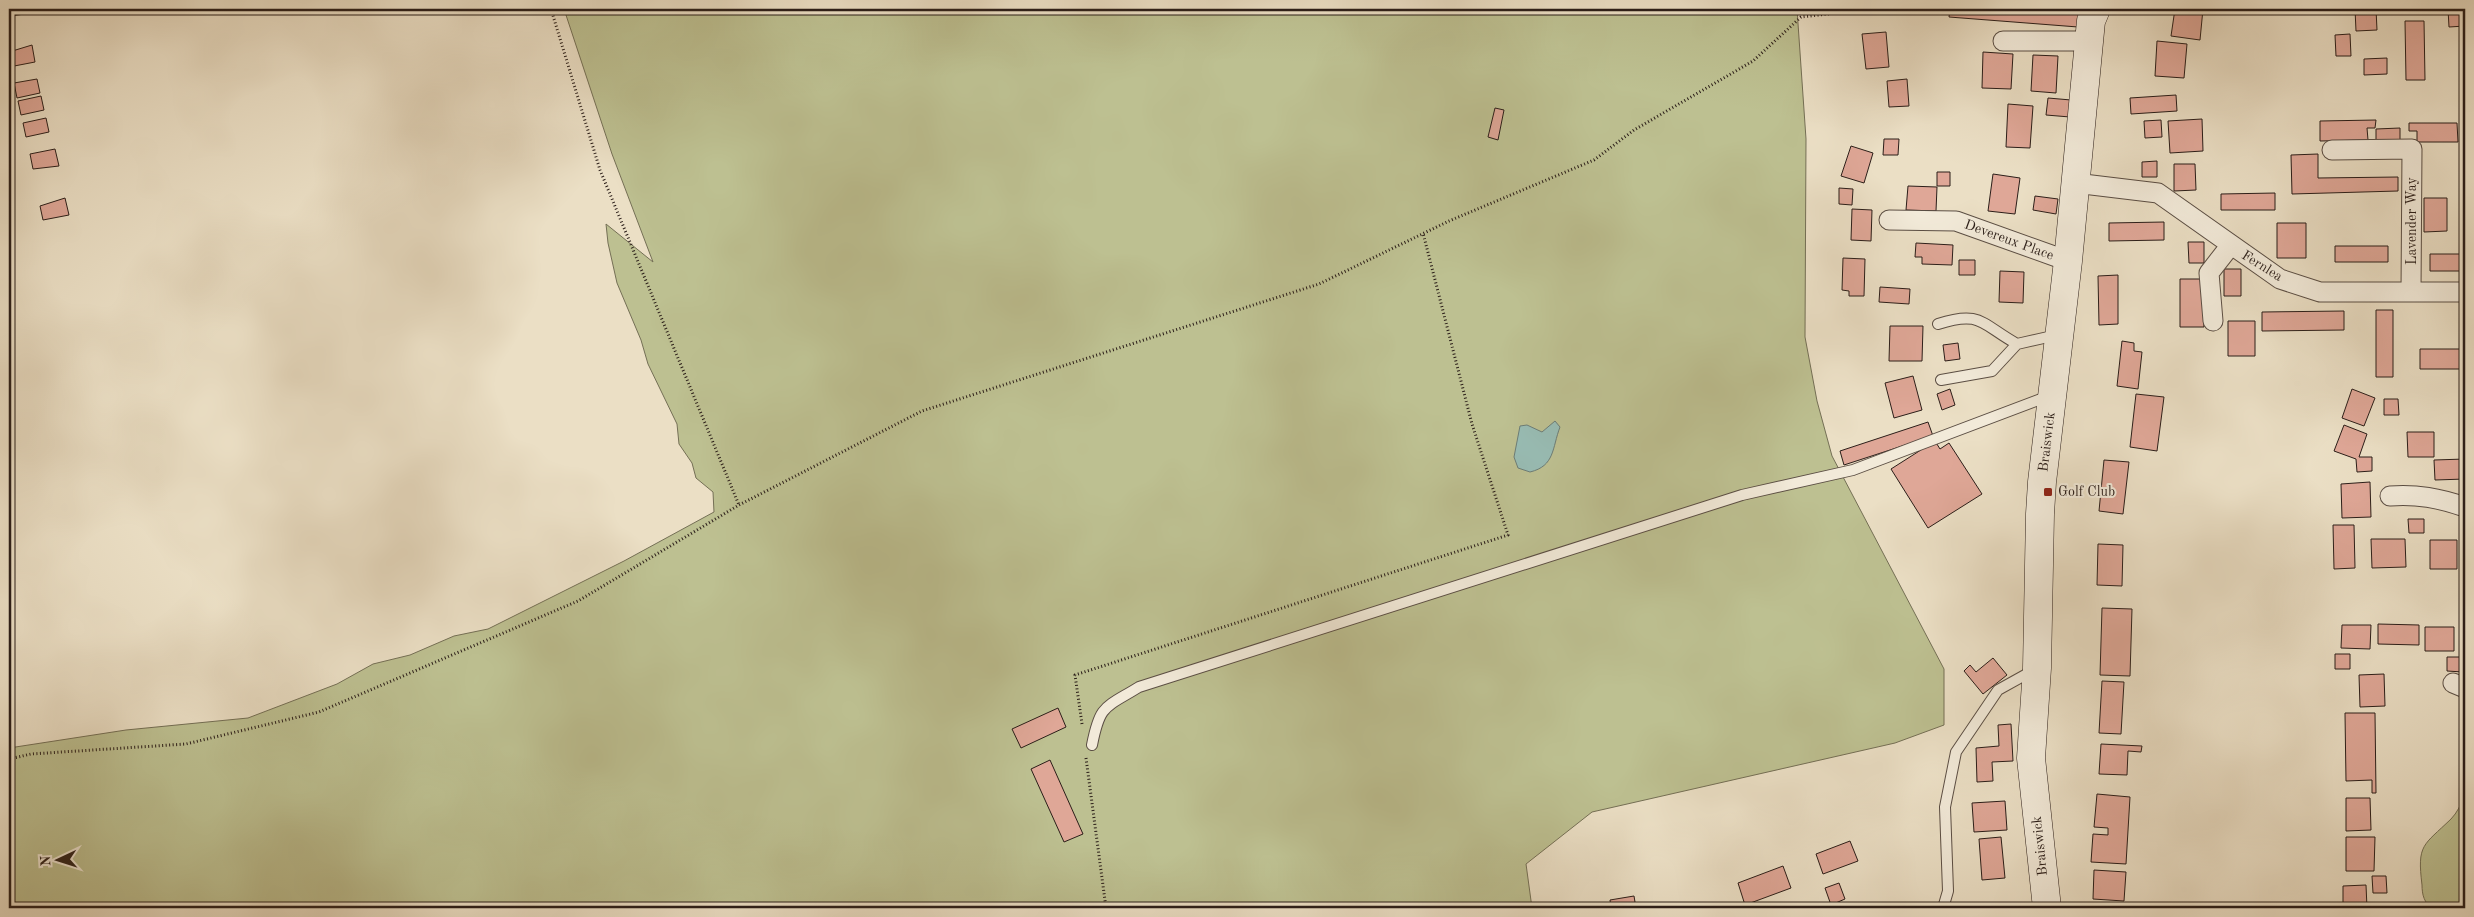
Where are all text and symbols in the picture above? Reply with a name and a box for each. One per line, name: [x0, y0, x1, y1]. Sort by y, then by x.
street label: Lavender Way: [2405, 176, 2419, 265]
street label: Devereux Place: [1962, 217, 2056, 263]
street label: Fernlea: [2239, 248, 2285, 284]
street label: Braiswick: [2036, 411, 2058, 473]
place label: Golf Club: [2058, 485, 2115, 499]
marker: Golf Club: [2042, 486, 2054, 498]
street label: Braiswick: [2030, 815, 2050, 877]
north arrow: [32, 834, 82, 884]
text: N: [39, 855, 53, 867]

